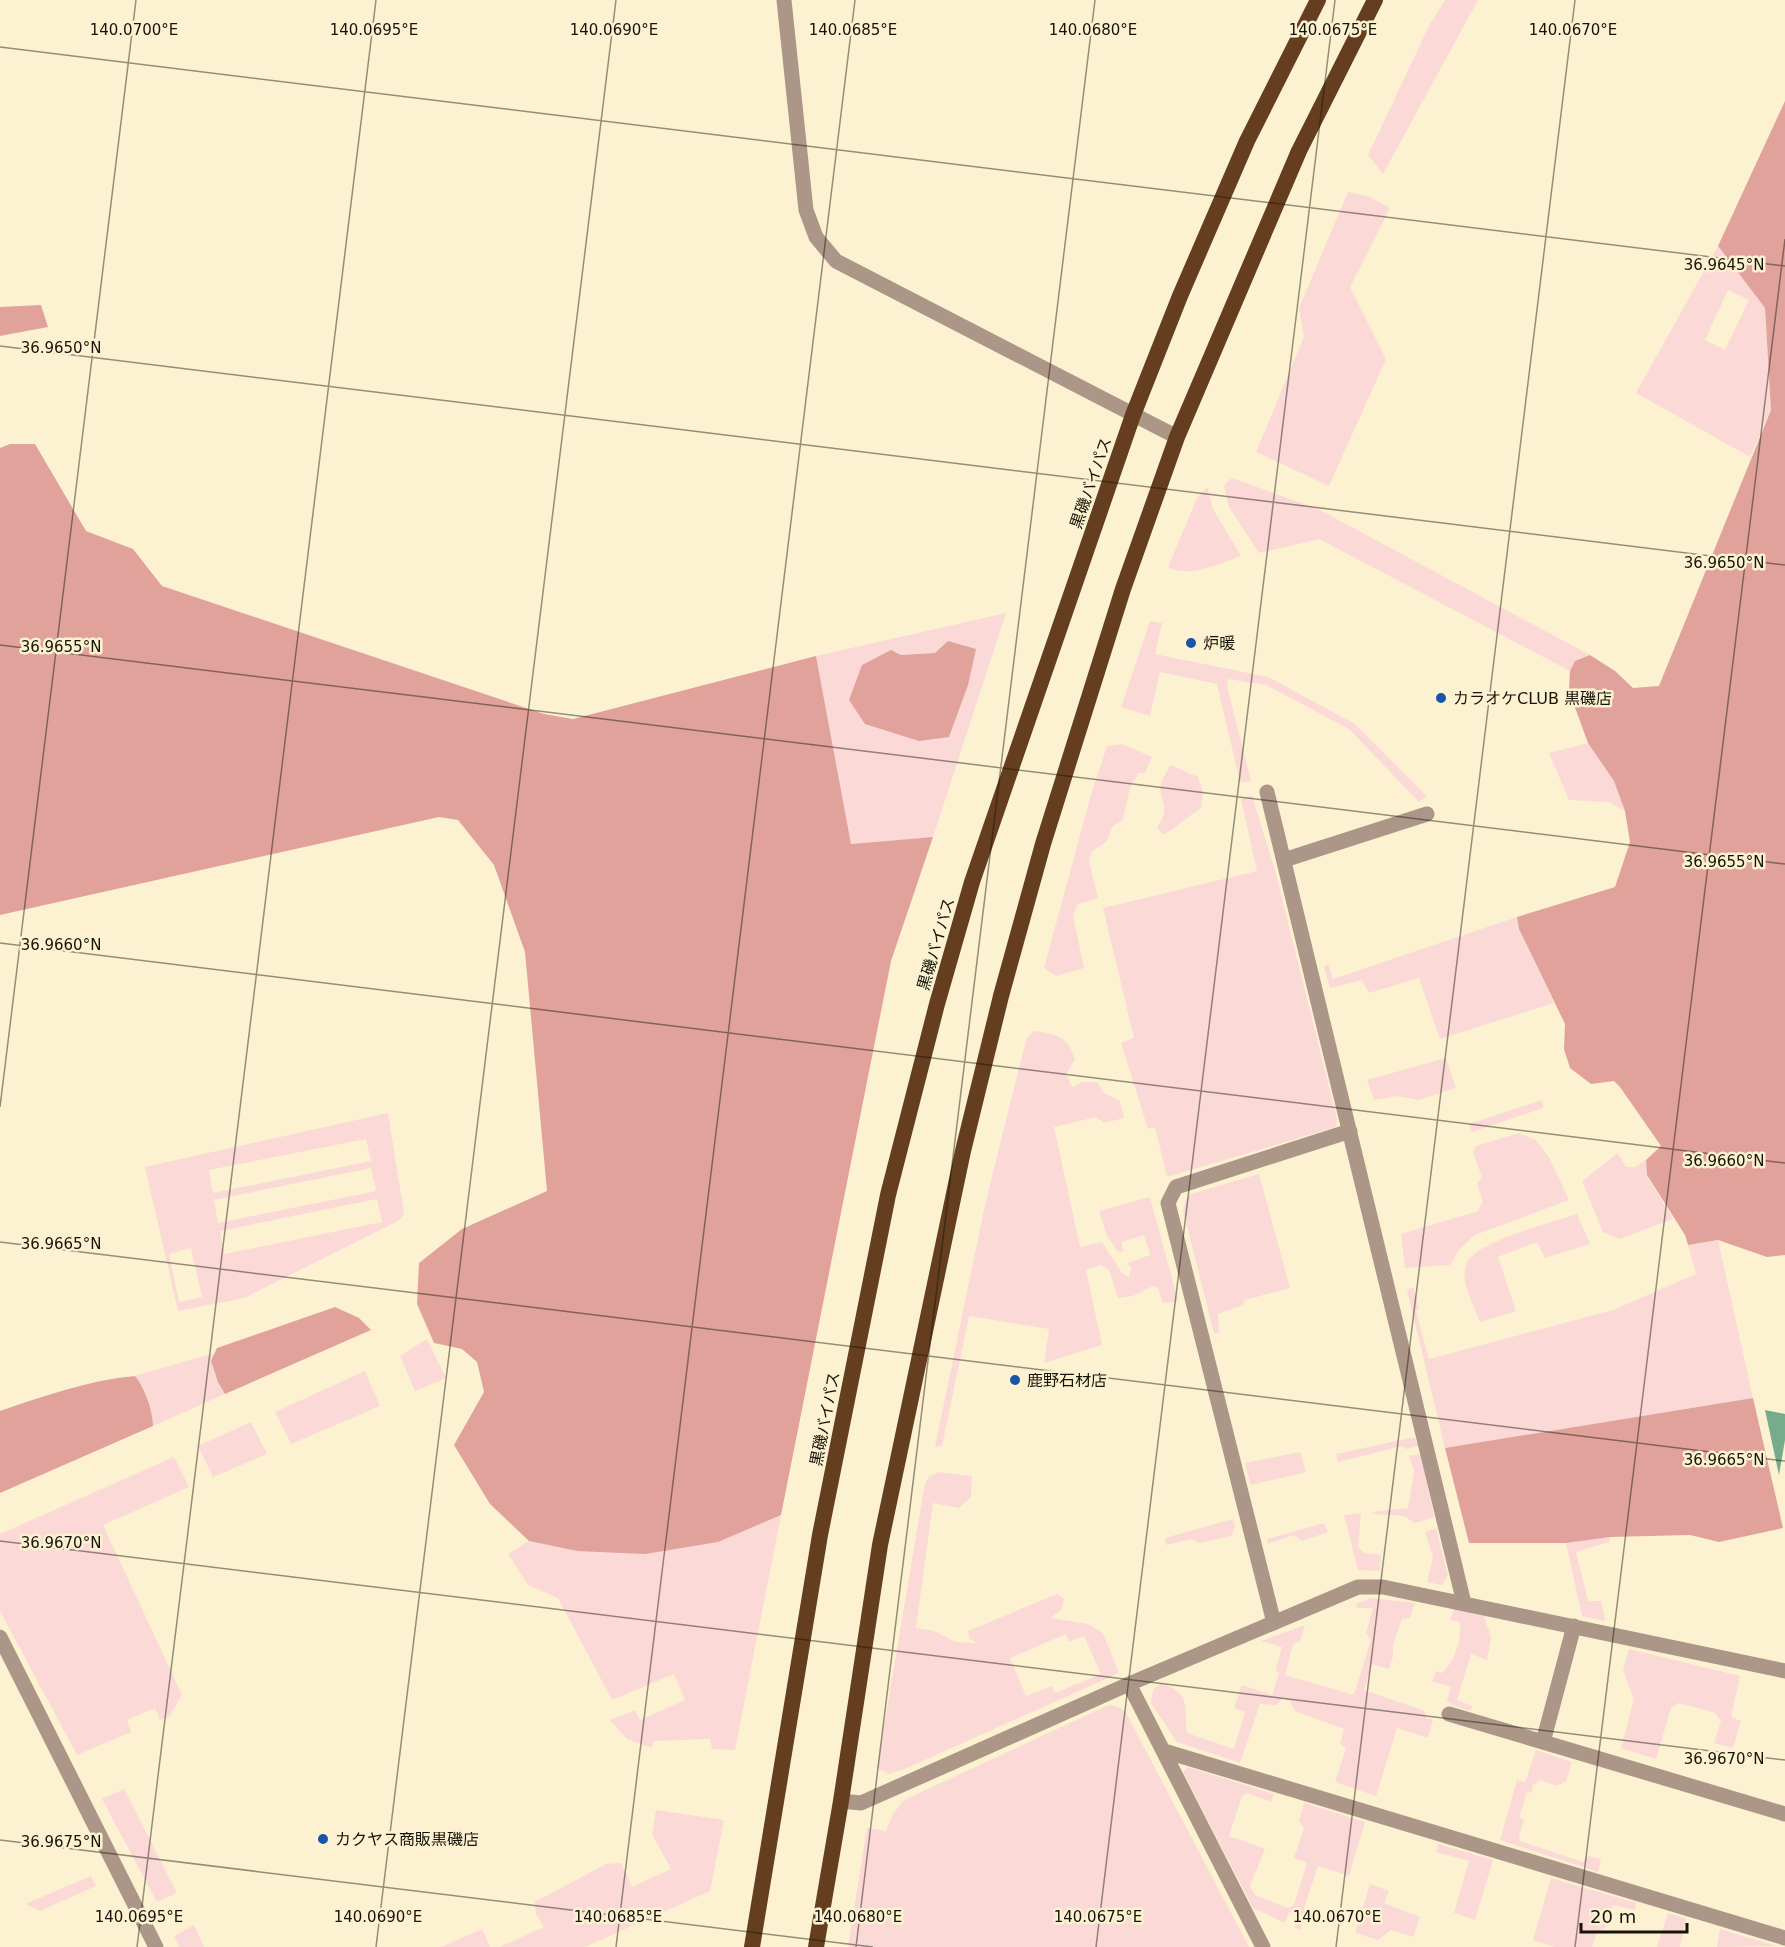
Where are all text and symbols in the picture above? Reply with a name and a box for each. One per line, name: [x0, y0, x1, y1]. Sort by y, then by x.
text: 140.0700°E: [90, 21, 178, 39]
text: 140.0695°E: [330, 21, 418, 39]
text: 140.0690°E: [570, 21, 658, 39]
text: 140.0685°E: [809, 21, 897, 39]
text: 140.0680°E: [1049, 21, 1137, 39]
text: 140.0675°E: [1289, 21, 1377, 39]
text: 140.0670°E: [1529, 21, 1617, 39]
text: 36.9645°N: [1684, 256, 1764, 274]
text: 36.9650°N: [21, 339, 101, 357]
street label: 黒磯バイパス: [1066, 435, 1116, 531]
text: 36.9650°N: [1684, 554, 1764, 572]
place label: 炉暖: [1203, 634, 1235, 653]
marker: 炉暖: [1184, 636, 1198, 650]
text: 36.9655°N: [21, 638, 101, 656]
place label: カラオケCLUB 黒磯店: [1453, 689, 1612, 708]
marker: カラオケCLUB 黒磯店: [1434, 691, 1448, 705]
text: 36.9655°N: [1684, 853, 1764, 871]
street label: 黒磯バイパス: [914, 895, 958, 993]
text: 36.9660°N: [21, 936, 101, 954]
text: 36.9660°N: [1684, 1152, 1764, 1170]
text: 36.9665°N: [21, 1235, 101, 1253]
street label: 黒磯バイパス: [807, 1370, 843, 1468]
place label: 鹿野石材店: [1027, 1371, 1107, 1390]
marker: 鹿野石材店: [1008, 1373, 1022, 1387]
text: 36.9665°N: [1684, 1451, 1764, 1469]
text: 36.9670°N: [21, 1534, 101, 1552]
text: 36.9670°N: [1684, 1750, 1764, 1768]
place label: カクヤス商販黒磯店: [335, 1830, 479, 1849]
marker: カクヤス商販黒磯店: [316, 1832, 330, 1846]
text: 36.9675°N: [21, 1833, 101, 1851]
scale bar: [1581, 1896, 1688, 1934]
text: 20 m: [1590, 1906, 1636, 1927]
text: 140.0695°E: [95, 1908, 183, 1926]
text: 140.0690°E: [334, 1908, 422, 1926]
text: 140.0685°E: [574, 1908, 662, 1926]
text: 140.0680°E: [814, 1908, 902, 1926]
text: 140.0675°E: [1054, 1908, 1142, 1926]
text: 140.0670°E: [1293, 1908, 1381, 1926]

